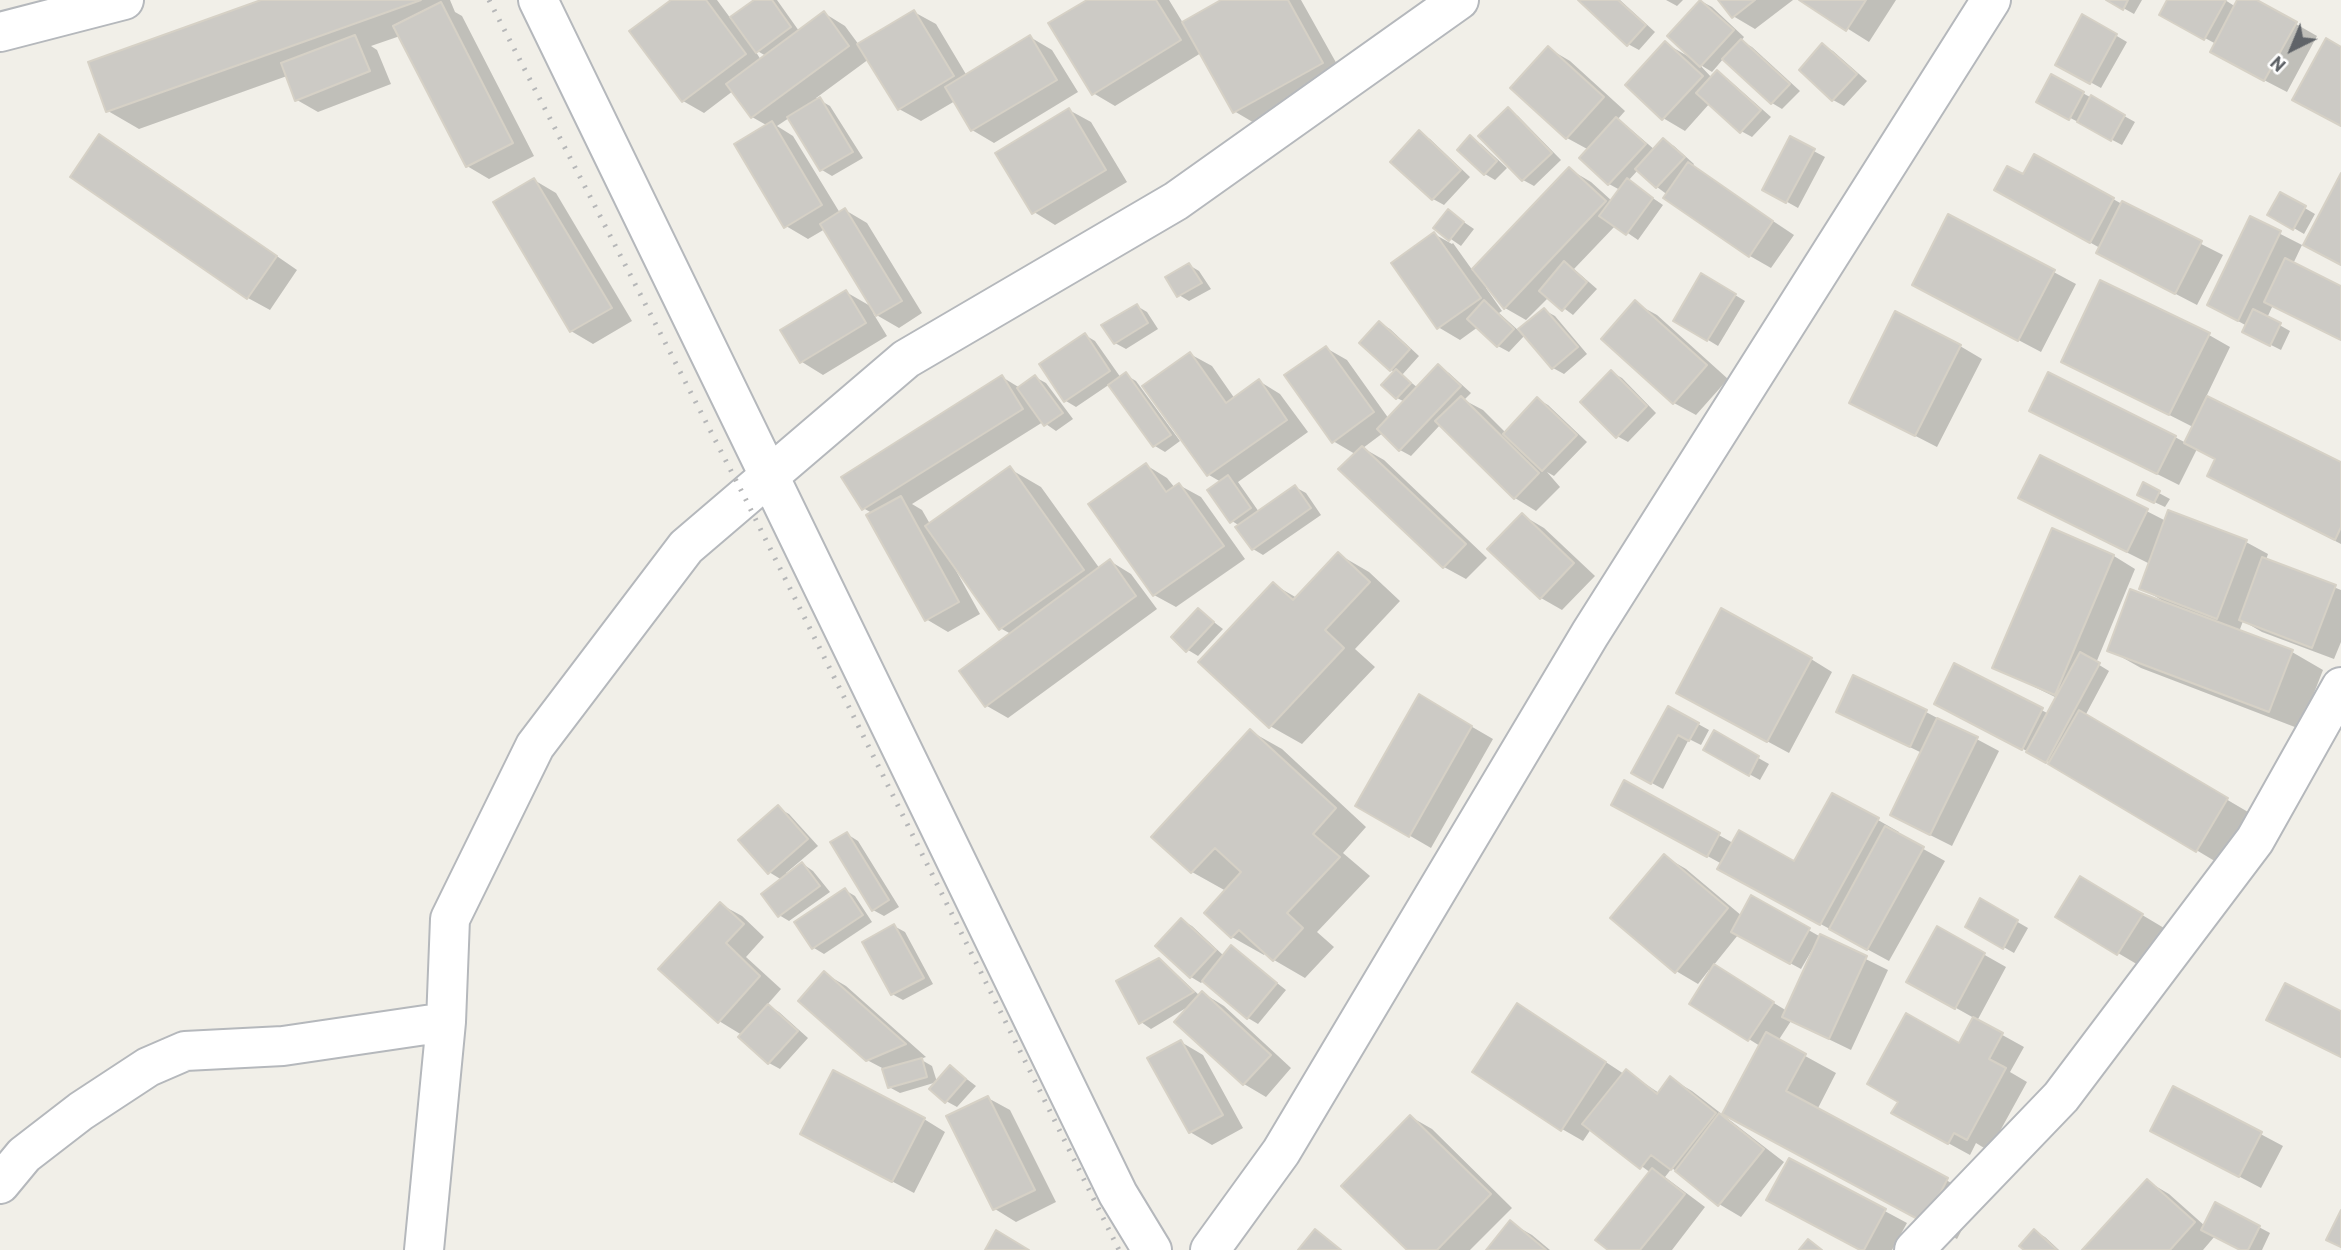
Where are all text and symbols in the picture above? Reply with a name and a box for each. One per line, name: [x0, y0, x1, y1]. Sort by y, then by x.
north arrow: [2257, 14, 2327, 84]
text: N: [2265, 52, 2290, 77]

